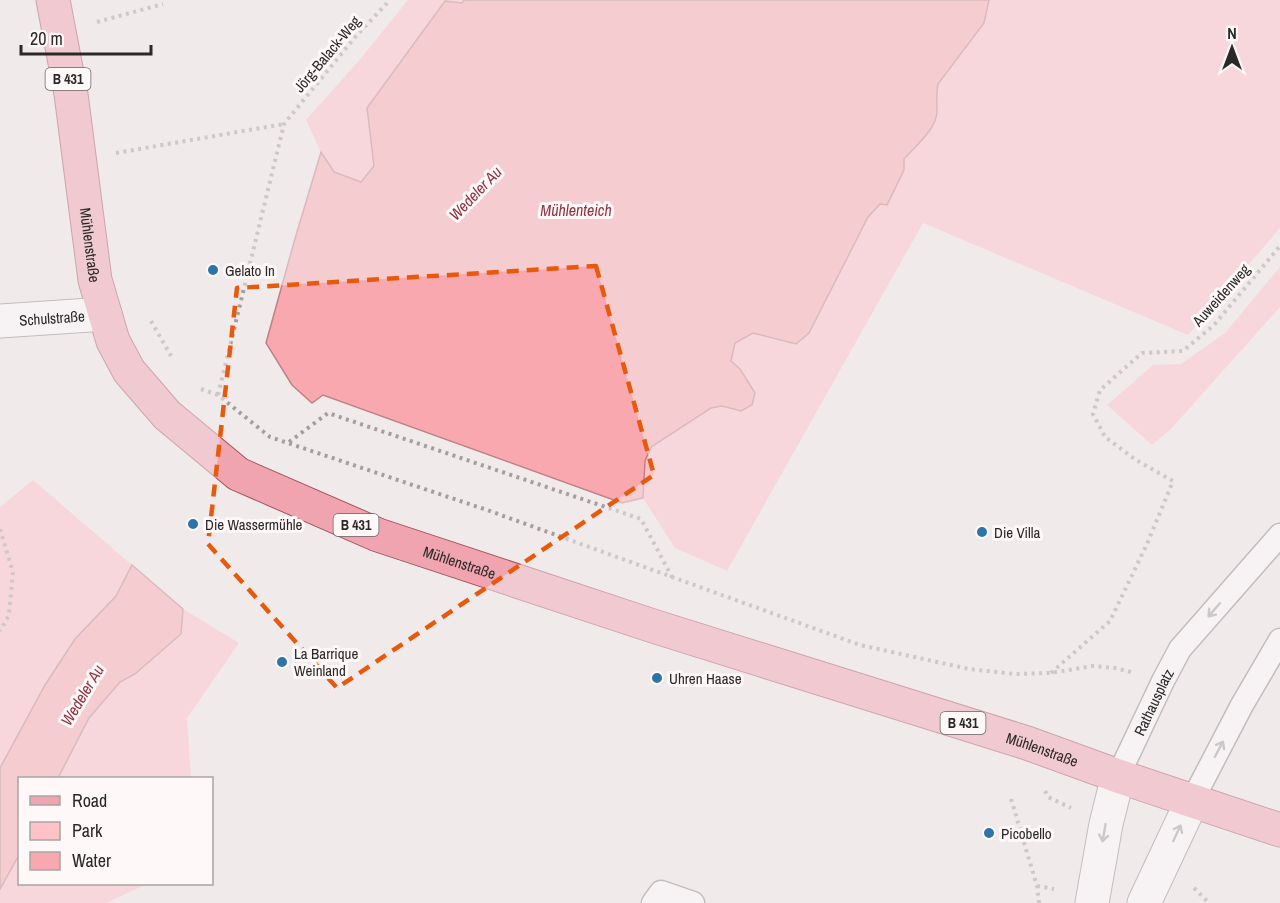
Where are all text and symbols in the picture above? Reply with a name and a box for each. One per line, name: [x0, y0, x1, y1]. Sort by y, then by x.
street label: Jörg-Balack-Weg: [289, 11, 365, 97]
scale bar: [21, 18, 152, 56]
north arrow: [1202, 18, 1262, 78]
text: N: [1227, 22, 1237, 44]
text: 20 m: [30, 26, 63, 51]
road number: B 431: [46, 68, 90, 90]
water label: Wedeler Au: [444, 161, 506, 225]
water label: Mühlenteich: [540, 199, 612, 221]
street label: Mühlenstraße: [75, 206, 106, 284]
street label: Auweidenweg: [1187, 259, 1255, 331]
place label: Gelato In: [225, 260, 275, 281]
marker: Gelato In: [206, 263, 220, 277]
street label: Schulstraße: [18, 305, 86, 330]
place label: Die Wassermühle: [205, 514, 302, 535]
road number: B 431: [334, 514, 378, 536]
marker: Die Wassermühle: [186, 517, 200, 531]
place label: Die Villa: [994, 522, 1040, 543]
marker: Die Villa: [975, 525, 989, 539]
street label: Mühlenstraße: [421, 540, 499, 584]
one-way arrow: [1207, 602, 1221, 617]
place label: La Barrique Weinland: [294, 643, 358, 681]
marker: La Barrique Weinland: [275, 655, 289, 669]
water label: Wedeler Au: [55, 660, 109, 730]
street label: Rathausplatz: [1128, 665, 1178, 739]
place label: Uhren Haase: [669, 668, 742, 689]
marker: Uhren Haase: [650, 671, 664, 685]
road number: B 431: [940, 712, 986, 734]
street label: Mühlenstraße: [1004, 727, 1082, 771]
one-way arrow: [1213, 741, 1225, 758]
legend: [18, 777, 213, 885]
text: Road: [72, 788, 107, 813]
text: Park: [72, 818, 103, 843]
place label: Picobello: [1001, 823, 1052, 844]
one-way arrow: [1098, 823, 1109, 842]
one-way arrow: [1171, 824, 1183, 842]
marker: Picobello: [982, 826, 996, 840]
text: Water: [72, 848, 111, 873]

